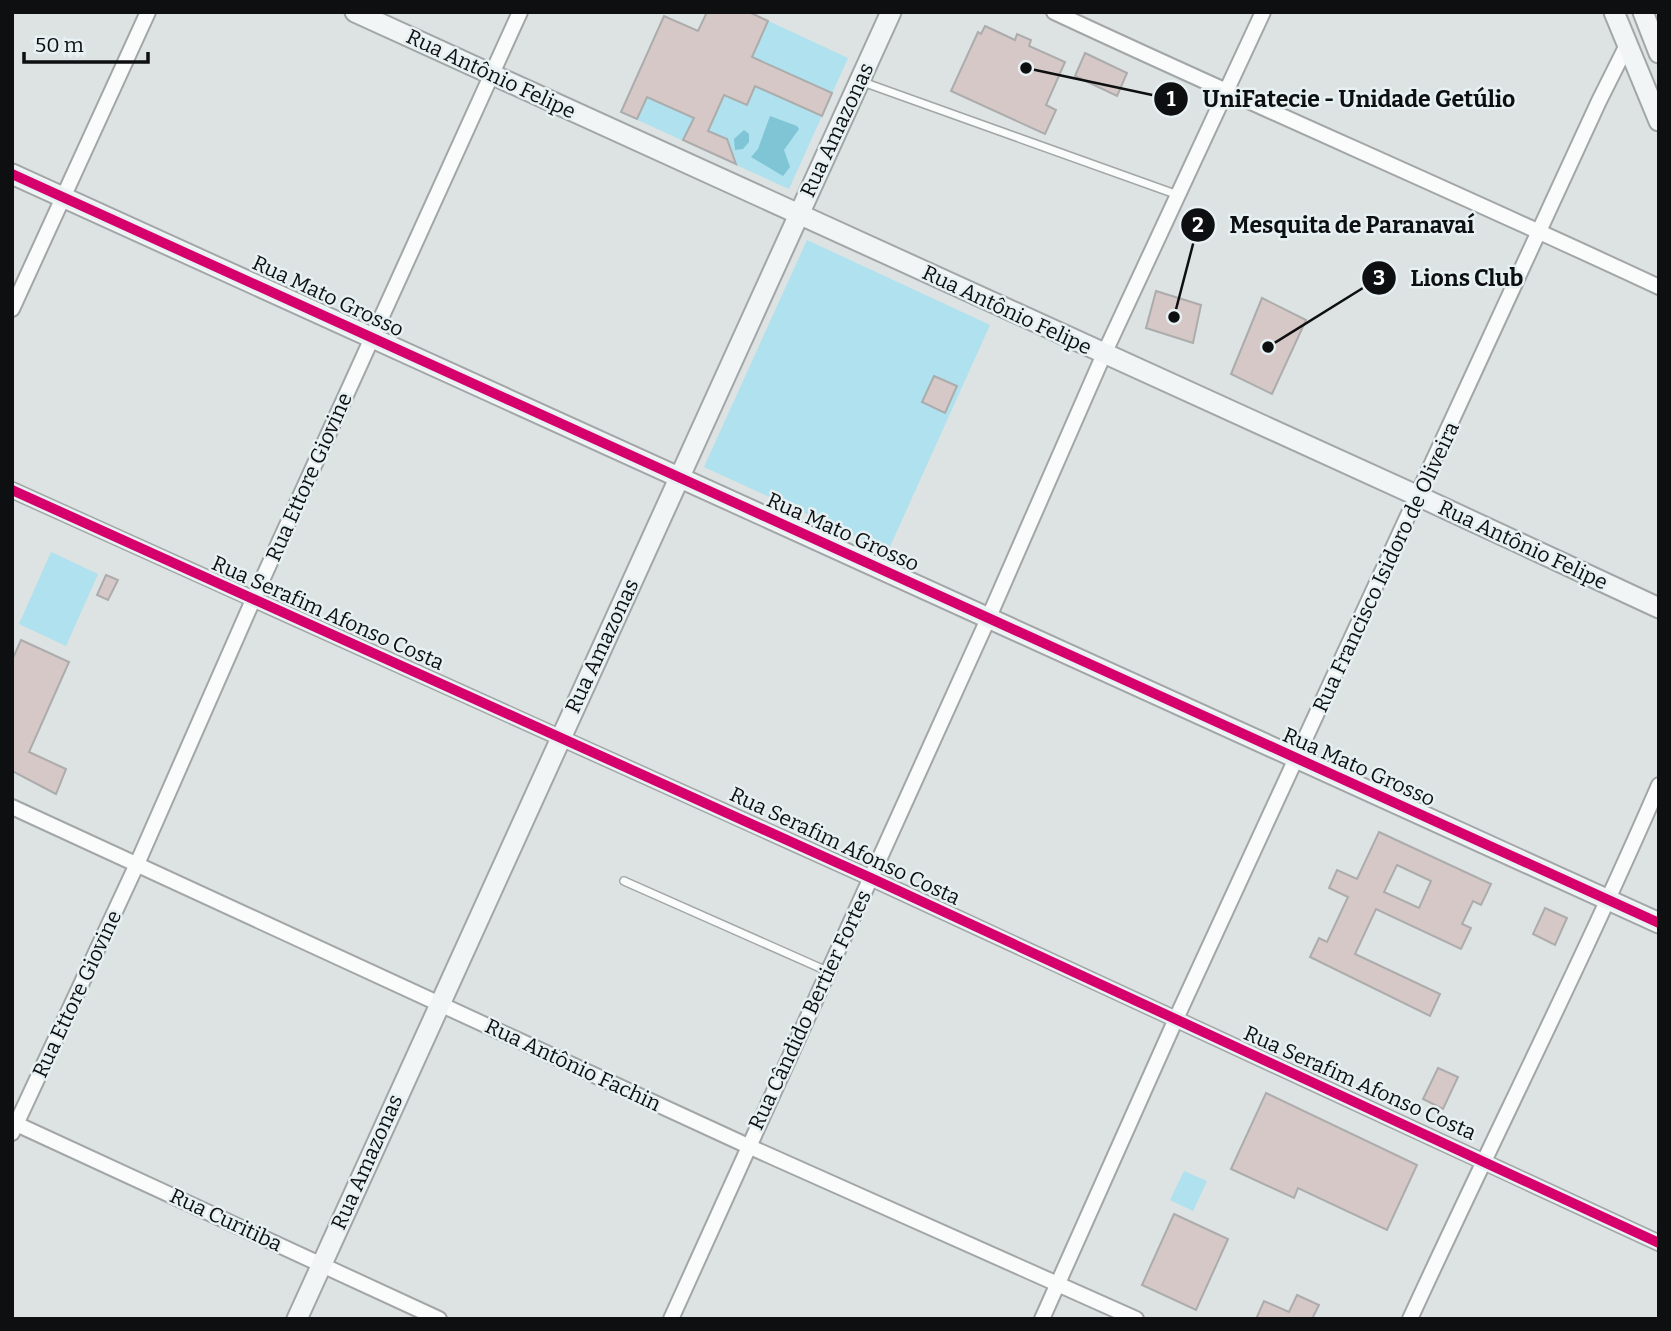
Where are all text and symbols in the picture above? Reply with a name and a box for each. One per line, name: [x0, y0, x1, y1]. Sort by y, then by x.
scale bar: [24, 21, 149, 65]
street label: Rua Antônio Felipe: [402, 23, 580, 125]
text: 50 m: [35, 32, 84, 58]
street label: Rua Amazonas: [795, 59, 879, 201]
callout: UniFatecie - Unidade Getúlio: [1154, 77, 1529, 121]
text: UniFatecie - Unidade Getúlio: [1203, 85, 1515, 113]
text: 1: [1166, 86, 1176, 112]
callout: Mesquita de Paranavaí: [1181, 203, 1488, 247]
text: Mesquita de Paranavaí: [1230, 211, 1475, 239]
text: 2: [1192, 212, 1204, 238]
street label: Rua Mato Grosso: [248, 250, 408, 342]
callout: Lions Club: [1362, 256, 1538, 300]
street label: Rua Antônio Felipe: [918, 259, 1096, 361]
text: Lions Club: [1411, 264, 1523, 292]
text: 3: [1373, 265, 1385, 291]
street label: Rua Ettore Giovine: [260, 389, 358, 565]
street label: Rua Francisco Isidoro de Oliveira: [1307, 417, 1465, 716]
street label: Rua Mato Grosso: [763, 487, 923, 577]
street label: Rua Antônio Felipe: [1434, 494, 1612, 596]
street label: Rua Serafim Afonso Costa: [208, 550, 449, 676]
street label: Rua Amazonas: [560, 575, 644, 717]
street label: Rua Mato Grosso: [1279, 722, 1439, 812]
street label: Rua Serafim Afonso Costa: [726, 781, 965, 911]
street label: Rua Cândido Bertier Fortes: [743, 886, 877, 1134]
street label: Rua Ettore Giovine: [27, 906, 127, 1082]
street label: Rua Antônio Fachin: [481, 1013, 665, 1117]
street label: Rua Serafim Afonso Costa: [1240, 1020, 1481, 1146]
street label: Rua Amazonas: [326, 1090, 408, 1234]
street label: Rua Curitiba: [166, 1183, 287, 1258]

